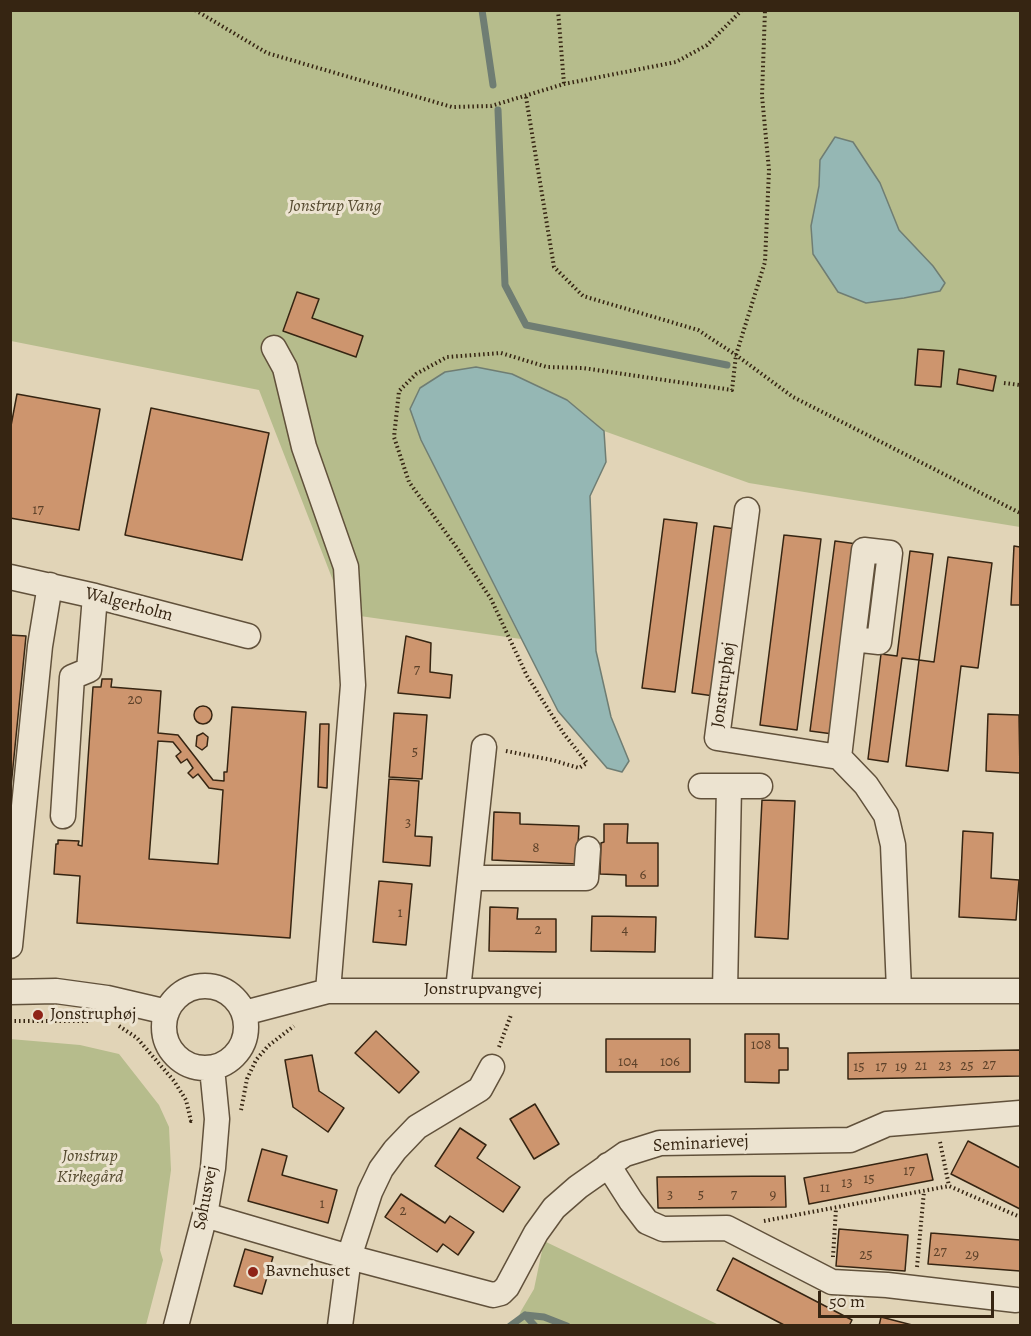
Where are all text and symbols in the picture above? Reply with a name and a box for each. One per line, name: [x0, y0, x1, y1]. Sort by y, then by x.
park label: Jonstrup Vang: [288, 196, 382, 218]
house number: 17: [32, 501, 44, 519]
street label: Walgerholm: [83, 583, 175, 627]
street label: Jonstruphøj: [707, 641, 741, 729]
house number: 7: [414, 661, 420, 679]
house number: 20: [127, 691, 143, 709]
house number: 5: [412, 743, 418, 761]
house number: 3: [405, 814, 411, 832]
house number: 8: [532, 839, 540, 857]
house number: 6: [640, 866, 646, 884]
house number: 1: [397, 904, 403, 922]
house number: 2: [534, 921, 542, 939]
house number: 4: [622, 921, 628, 939]
street label: Jonstrupvangvej: [424, 979, 542, 1001]
place label: Jonstruphøj: [50, 1004, 136, 1026]
marker: Jonstruphøj: [31, 1008, 45, 1022]
house number: 108: [751, 1036, 771, 1054]
house number: 104: [618, 1053, 638, 1071]
house number: 106: [660, 1053, 680, 1071]
house number: 27: [982, 1056, 996, 1074]
house number: 21: [915, 1057, 927, 1075]
house number: 23: [938, 1057, 952, 1075]
house number: 25: [960, 1057, 974, 1075]
house number: 15: [853, 1058, 865, 1076]
house number: 17: [875, 1058, 887, 1076]
house number: 19: [895, 1058, 907, 1076]
street label: Seminarievej: [653, 1131, 749, 1157]
park label: Jonstrup Kirkegård: [57, 1146, 123, 1188]
house number: 17: [903, 1162, 915, 1180]
street label: Søhusvej: [189, 1164, 223, 1232]
house number: 15: [863, 1170, 875, 1188]
house number: 13: [841, 1174, 853, 1192]
house number: 11: [820, 1179, 830, 1197]
house number: 3: [667, 1186, 673, 1204]
house number: 5: [698, 1186, 704, 1204]
house number: 7: [731, 1186, 737, 1204]
house number: 9: [770, 1186, 776, 1204]
house number: 1: [319, 1195, 325, 1213]
house number: 2: [399, 1202, 407, 1220]
house number: 27: [933, 1243, 947, 1261]
house number: 25: [859, 1246, 873, 1264]
house number: 29: [965, 1246, 979, 1264]
place label: Bavnehuset: [265, 1261, 350, 1283]
marker: Bavnehuset: [246, 1265, 260, 1279]
scale bar: [821, 1279, 996, 1317]
text: 50 m: [829, 1289, 865, 1313]

